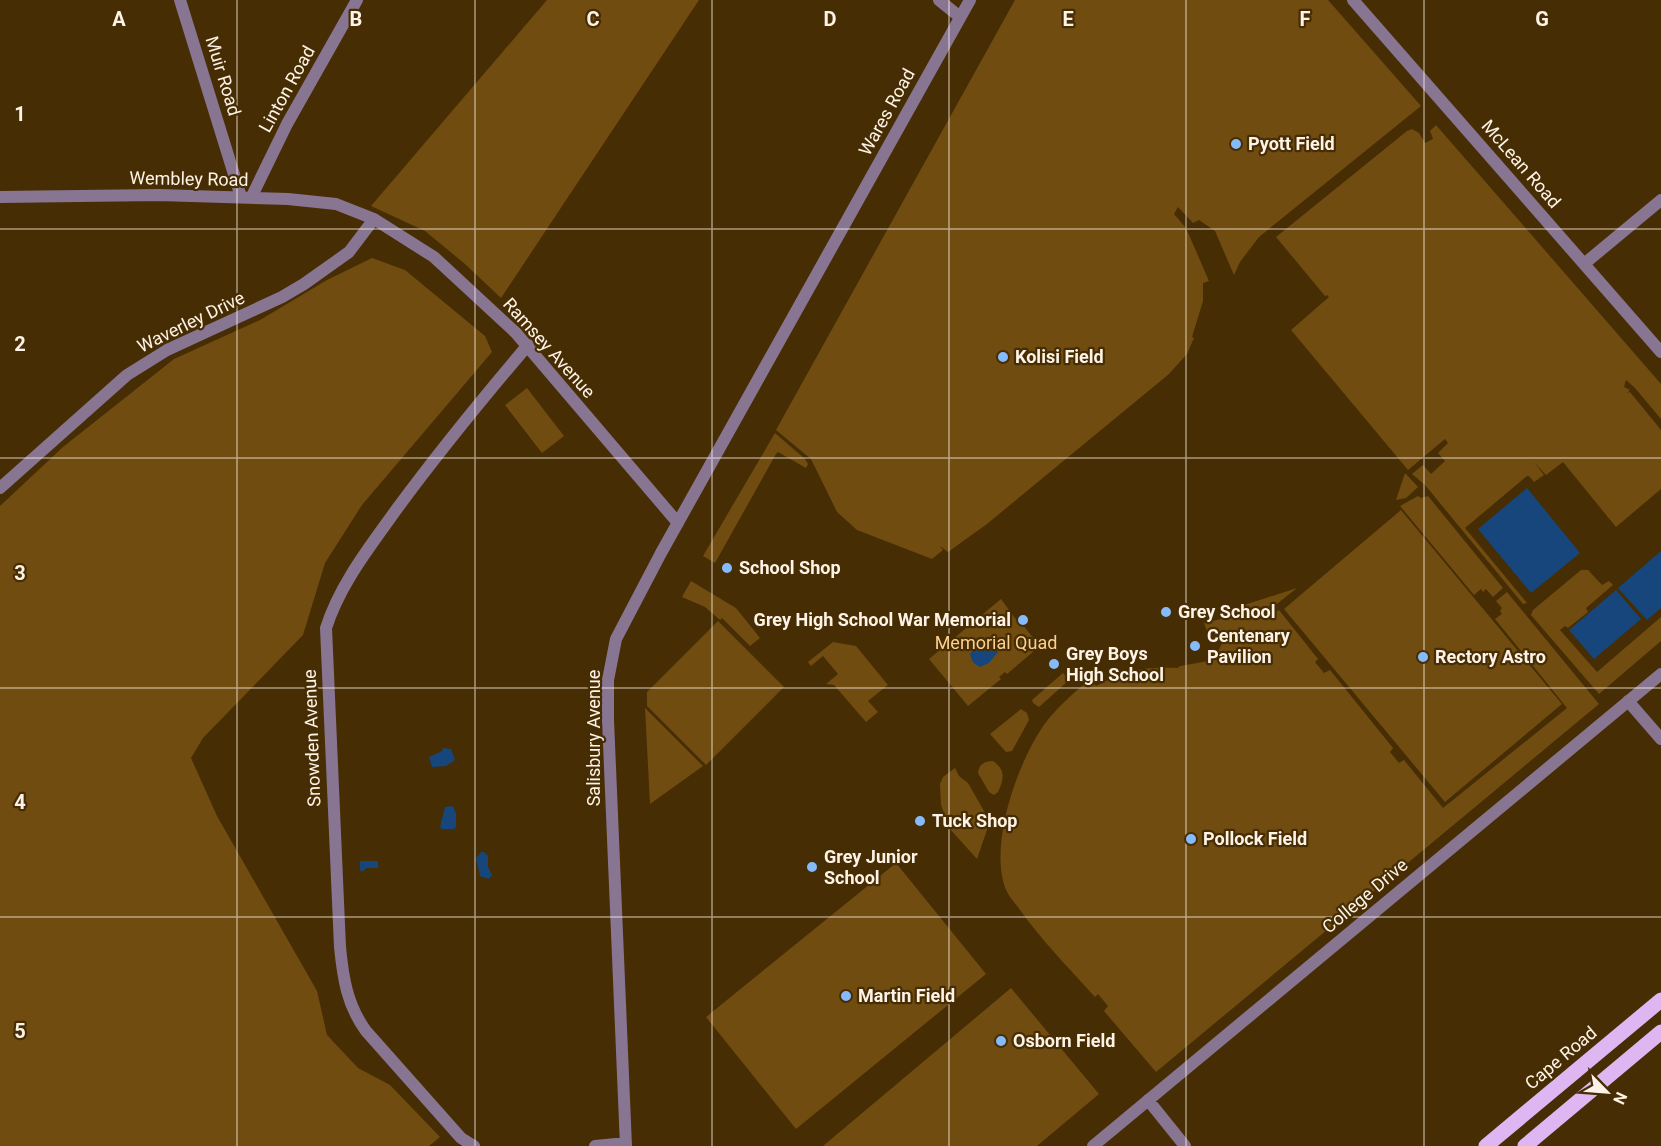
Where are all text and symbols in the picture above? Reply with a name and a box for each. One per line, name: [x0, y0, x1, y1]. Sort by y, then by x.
text: A: [112, 7, 126, 31]
text: B: [350, 7, 362, 31]
text: C: [586, 7, 600, 31]
text: D: [824, 7, 837, 31]
text: E: [1062, 7, 1074, 31]
text: F: [1300, 7, 1311, 31]
text: G: [1535, 7, 1549, 31]
street label: Muir Road: [201, 34, 245, 118]
street label: Linton Road: [254, 42, 319, 136]
street label: Wares Road: [854, 65, 919, 159]
text: 1: [14, 102, 26, 126]
street label: McLean Road: [1477, 115, 1565, 212]
place label: Pyott Field: [1248, 133, 1335, 154]
marker: Pyott Field: [1229, 137, 1243, 151]
street label: Wembley Road: [129, 167, 249, 190]
street label: Waverley Drive: [134, 287, 248, 357]
street label: Ramsey Avenue: [499, 293, 600, 402]
text: 2: [14, 332, 26, 356]
place label: Kolisi Field: [1015, 346, 1104, 367]
marker: Kolisi Field: [996, 350, 1010, 364]
place label: School Shop: [739, 557, 841, 578]
text: 3: [14, 561, 26, 585]
marker: School Shop: [720, 561, 734, 575]
place label: Grey School: [1178, 601, 1275, 622]
marker: Grey School: [1159, 605, 1173, 619]
place label: Grey High School War Memorial: [754, 609, 1011, 630]
marker: Grey High School War Memorial: [1016, 613, 1030, 627]
place label: Centenary Pavilion: [1207, 625, 1291, 667]
park label: Memorial Quad: [935, 632, 1057, 653]
marker: Centenary Pavilion: [1188, 639, 1202, 653]
place label: Grey Boys High School: [1066, 643, 1164, 685]
place label: Rectory Astro: [1435, 646, 1546, 667]
marker: Rectory Astro: [1416, 650, 1430, 664]
marker: Grey Boys High School: [1047, 657, 1061, 671]
street label: Snowden Avenue: [299, 669, 324, 807]
street label: Salisbury Avenue: [583, 670, 604, 806]
text: 4: [14, 790, 26, 814]
place label: Tuck Shop: [932, 810, 1018, 831]
marker: Tuck Shop: [913, 814, 927, 828]
place label: Pollock Field: [1203, 828, 1307, 849]
marker: Pollock Field: [1184, 832, 1198, 846]
place label: Grey Junior School: [824, 846, 918, 888]
street label: College Drive: [1318, 854, 1412, 937]
marker: Grey Junior School: [805, 860, 819, 874]
place label: Martin Field: [858, 985, 955, 1006]
marker: Martin Field: [839, 989, 853, 1003]
text: 5: [14, 1019, 26, 1043]
street label: Cape Road: [1521, 1022, 1601, 1094]
place label: Osborn Field: [1013, 1030, 1115, 1051]
marker: Osborn Field: [994, 1034, 1008, 1048]
north arrow: [1577, 1062, 1637, 1122]
text: N: [1609, 1089, 1631, 1107]

